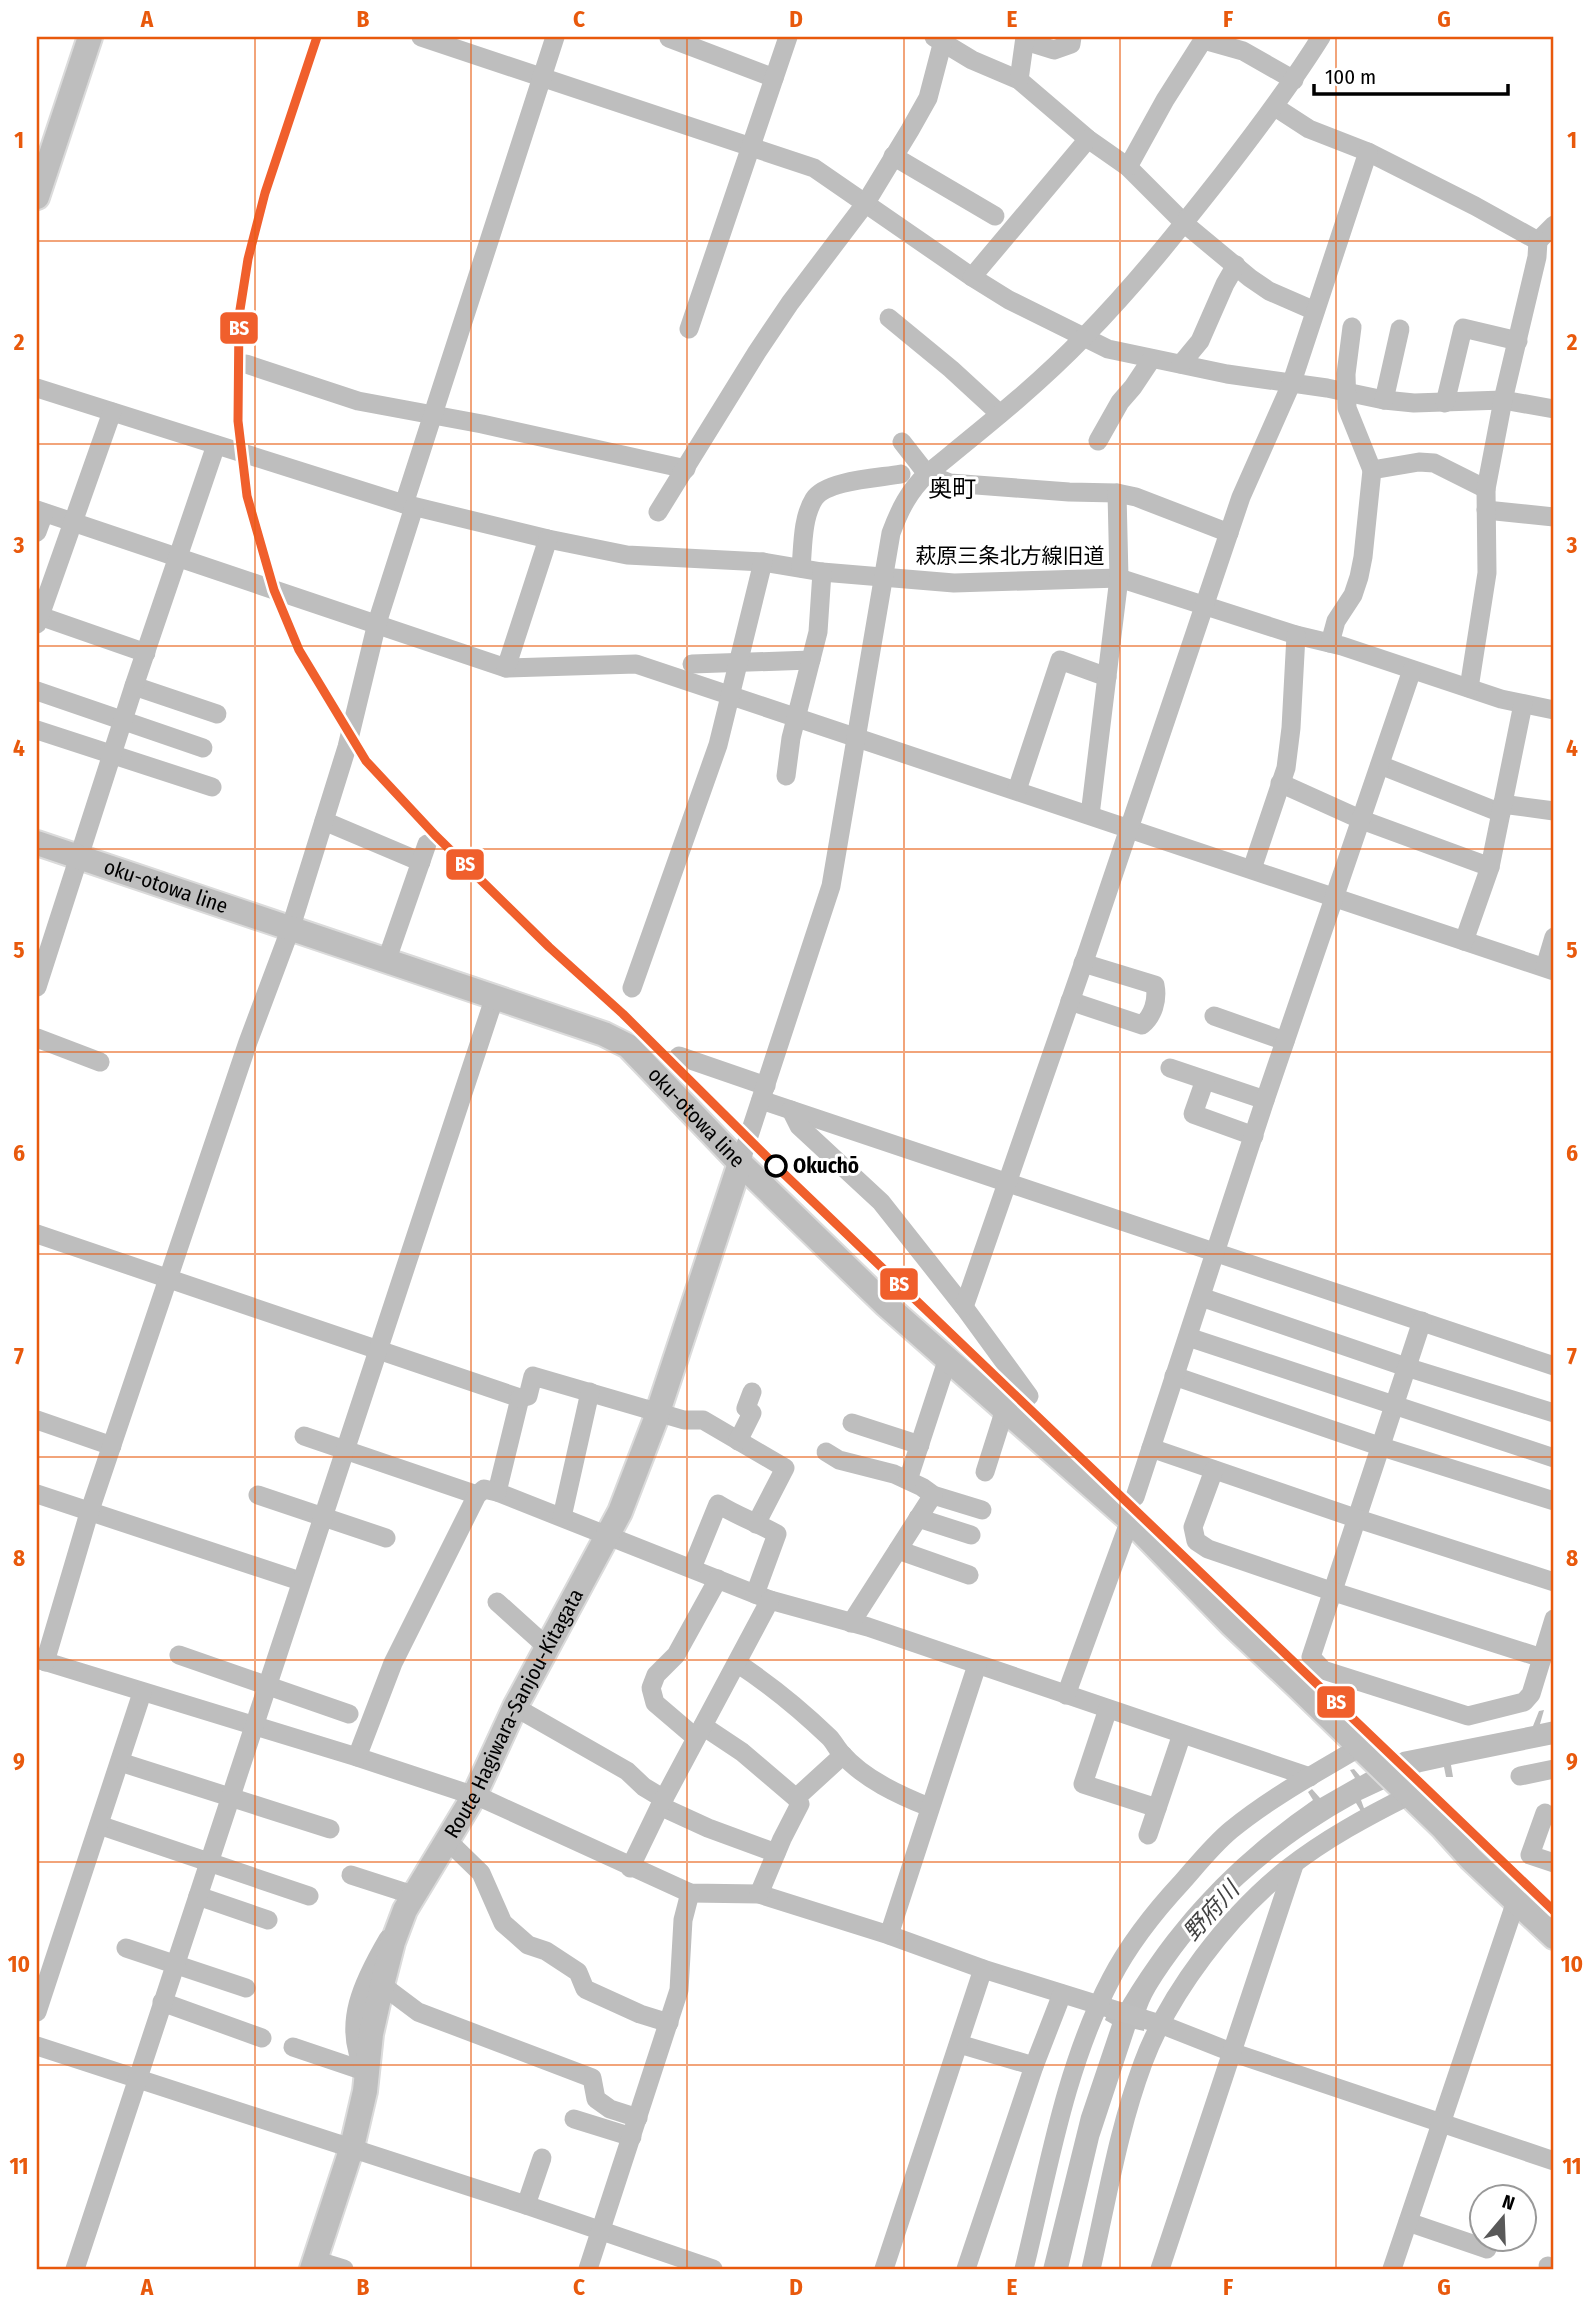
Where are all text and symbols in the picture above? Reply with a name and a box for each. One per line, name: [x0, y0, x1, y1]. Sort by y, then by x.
text: A: [140, 5, 154, 33]
text: B: [357, 5, 370, 33]
text: C: [573, 5, 585, 33]
text: D: [789, 5, 803, 33]
text: E: [1007, 5, 1018, 33]
text: F: [1223, 5, 1233, 33]
text: G: [1437, 5, 1451, 33]
scale bar: [1314, 52, 1509, 96]
text: 100 m: [1325, 64, 1376, 90]
text: 1: [14, 126, 24, 154]
text: 1: [1567, 126, 1577, 154]
line badge: BS: [219, 311, 259, 345]
text: BS: [229, 317, 249, 340]
text: 2: [13, 328, 25, 356]
text: 2: [1566, 328, 1578, 356]
district label: 奥町: [928, 475, 976, 503]
text: 3: [13, 531, 25, 559]
text: 3: [1566, 531, 1578, 559]
street label: 萩原三条北方線旧道: [916, 543, 1105, 569]
text: 4: [13, 734, 25, 762]
text: 4: [1566, 734, 1578, 762]
line badge: BS: [445, 848, 485, 881]
street label: oku-otowa line: [101, 853, 231, 919]
text: BS: [455, 853, 475, 876]
text: 5: [13, 936, 25, 964]
text: 5: [1566, 936, 1578, 964]
street label: oku-otowa line: [642, 1062, 750, 1173]
text: 6: [13, 1139, 25, 1167]
text: 6: [1566, 1139, 1578, 1167]
place label: Okuchō: [793, 1153, 859, 1179]
marker: Okuchō: [765, 1155, 787, 1177]
line badge: BS: [879, 1267, 919, 1301]
text: BS: [889, 1273, 909, 1296]
text: 7: [14, 1342, 24, 1370]
text: 7: [1567, 1342, 1577, 1370]
text: 8: [13, 1544, 25, 1572]
text: 8: [1566, 1544, 1578, 1572]
street label: Route Hagiwara-Sanjou-Kitagata: [439, 1584, 589, 1843]
line badge: BS: [1316, 1685, 1356, 1719]
text: BS: [1326, 1691, 1346, 1714]
text: 9: [13, 1747, 25, 1775]
text: 9: [1566, 1747, 1578, 1775]
water label: 野府川: [1178, 1874, 1246, 1946]
text: 10: [8, 1950, 30, 1978]
text: 10: [1561, 1950, 1583, 1978]
text: 11: [9, 2152, 29, 2180]
text: 11: [1562, 2152, 1582, 2180]
north arrow: [1468, 2184, 1538, 2254]
text: N: [1499, 2190, 1518, 2215]
text: A: [140, 2273, 154, 2301]
text: B: [357, 2273, 370, 2301]
text: C: [573, 2273, 585, 2301]
text: D: [789, 2273, 803, 2301]
text: E: [1007, 2273, 1018, 2301]
text: F: [1223, 2273, 1233, 2301]
text: G: [1437, 2273, 1451, 2301]

